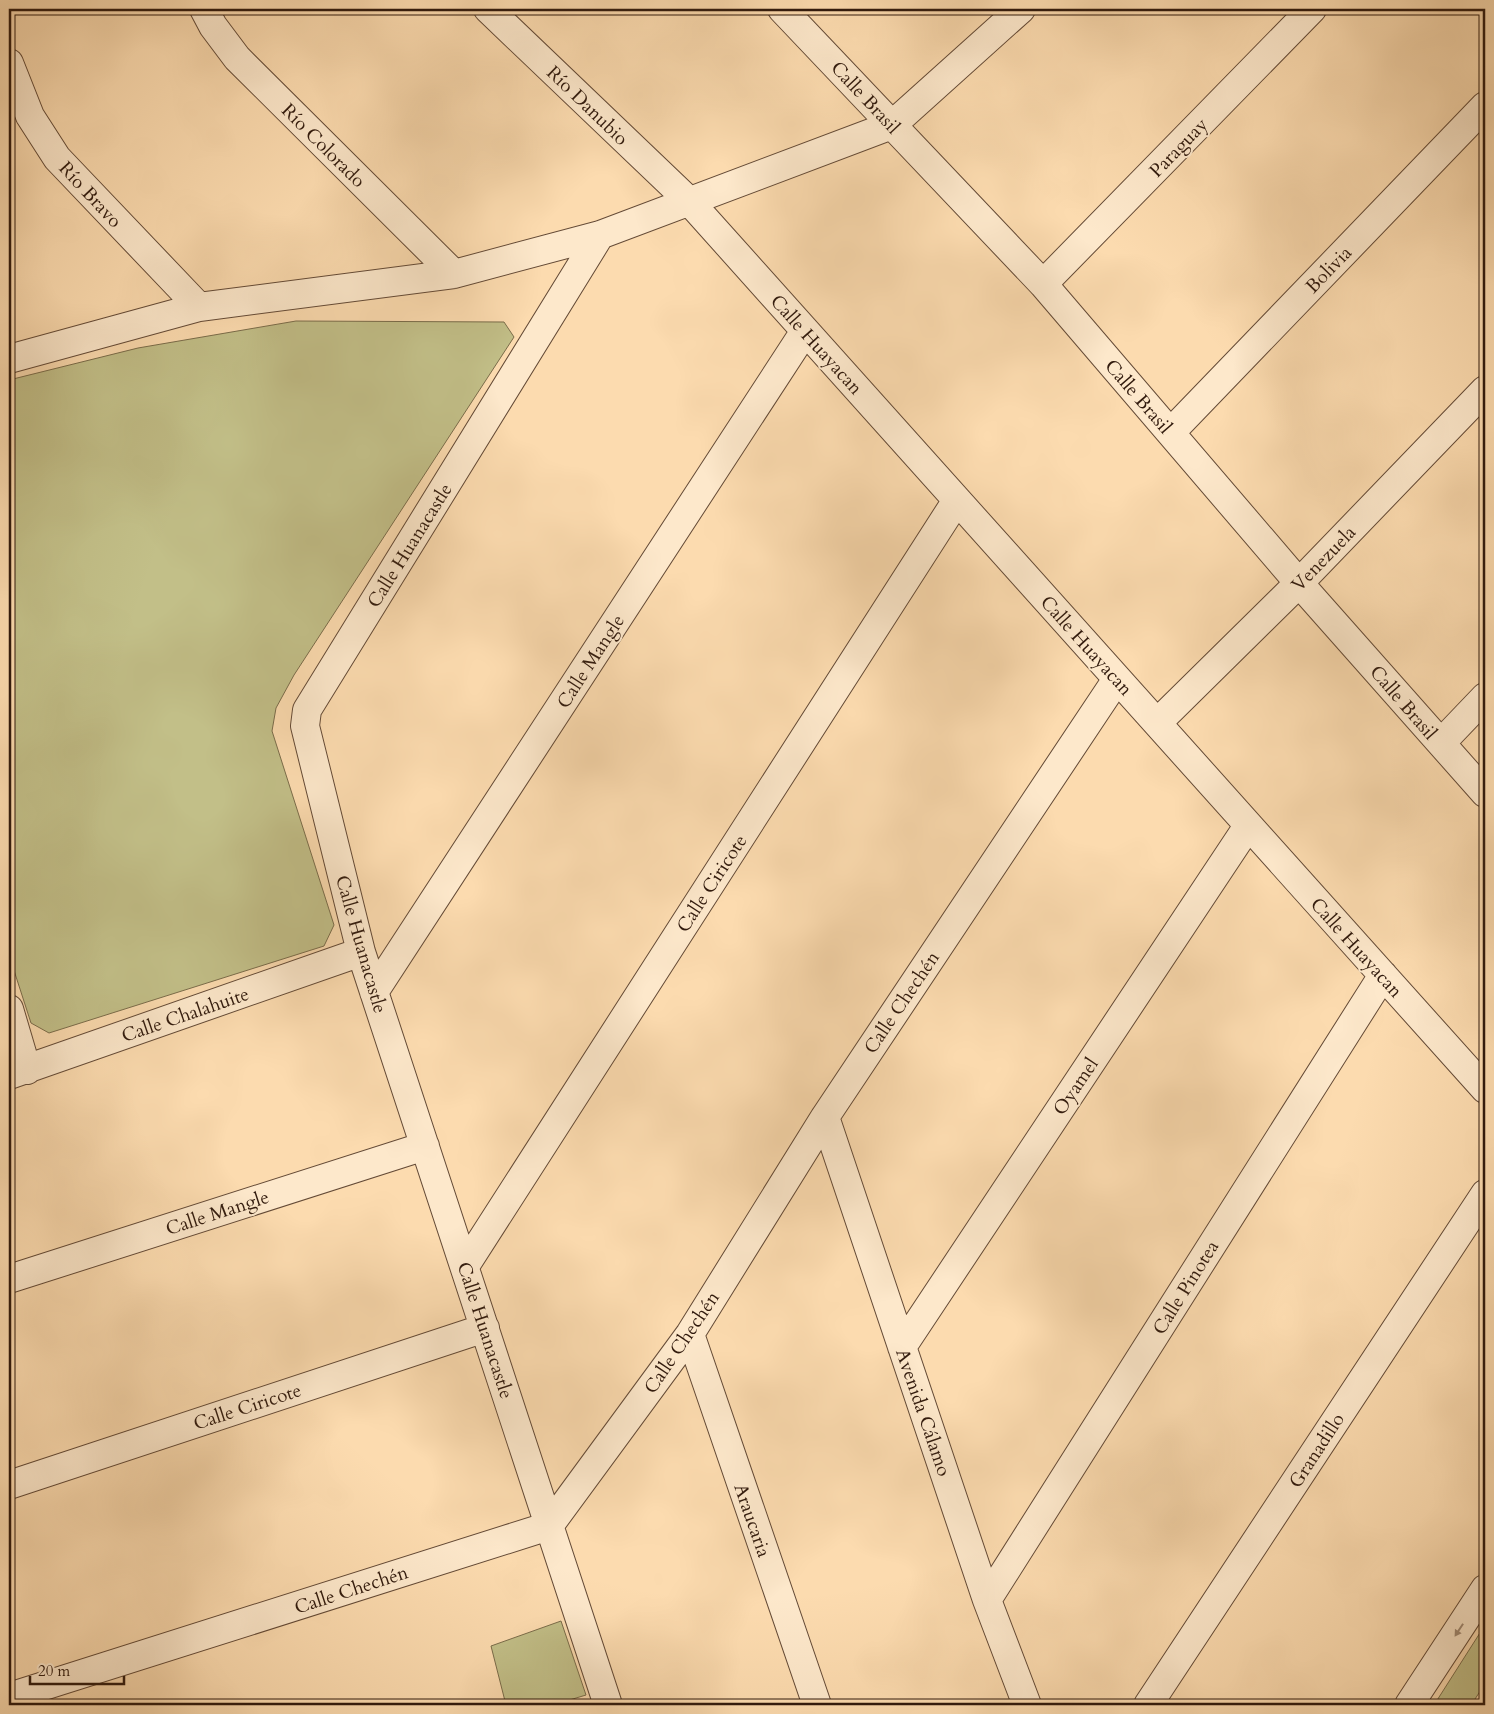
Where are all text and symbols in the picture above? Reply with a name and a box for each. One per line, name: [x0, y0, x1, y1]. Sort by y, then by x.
street label: Calle Brasil: [825, 56, 906, 140]
street label: Río Danubio: [541, 60, 634, 151]
street label: Río Colorado: [275, 98, 371, 194]
street label: Paraguay: [1144, 112, 1214, 183]
street label: Río Bravo: [53, 156, 128, 233]
street label: Bolivia: [1300, 240, 1358, 299]
street label: Calle Huayacan: [764, 289, 868, 401]
street label: Calle Brasil: [1099, 354, 1178, 440]
street label: Calle Huanacastle: [361, 478, 459, 613]
street label: Venezuela: [1286, 520, 1362, 597]
street label: Calle Huayacan: [1034, 590, 1138, 702]
street label: Calle Mangle: [551, 610, 631, 714]
street label: Calle Brasil: [1364, 660, 1443, 746]
street label: Calle Ciricote: [670, 830, 753, 938]
street label: Calle Huanacastle: [329, 872, 393, 1016]
street label: Calle Huayacan: [1304, 892, 1408, 1004]
street label: Calle Chechén: [858, 946, 946, 1059]
street label: Calle Chalahuite: [118, 981, 253, 1049]
street label: Oyamel: [1047, 1053, 1105, 1120]
street label: Calle Mangle: [162, 1184, 272, 1242]
street label: Calle Pinotea: [1147, 1235, 1225, 1340]
street label: Calle Huanacastle: [451, 1259, 519, 1402]
street label: Calle Chechén: [638, 1286, 726, 1399]
street label: Avenida Cálamo: [889, 1345, 957, 1480]
street label: Calle Ciricote: [190, 1377, 305, 1437]
street label: Granadillo: [1283, 1408, 1351, 1493]
street label: Araucaria: [727, 1480, 777, 1561]
street label: Calle Chechén: [291, 1559, 412, 1621]
one-way arrow: [1454, 1623, 1464, 1637]
scale bar: [30, 1654, 124, 1686]
text: 20 m: [38, 1661, 70, 1681]

